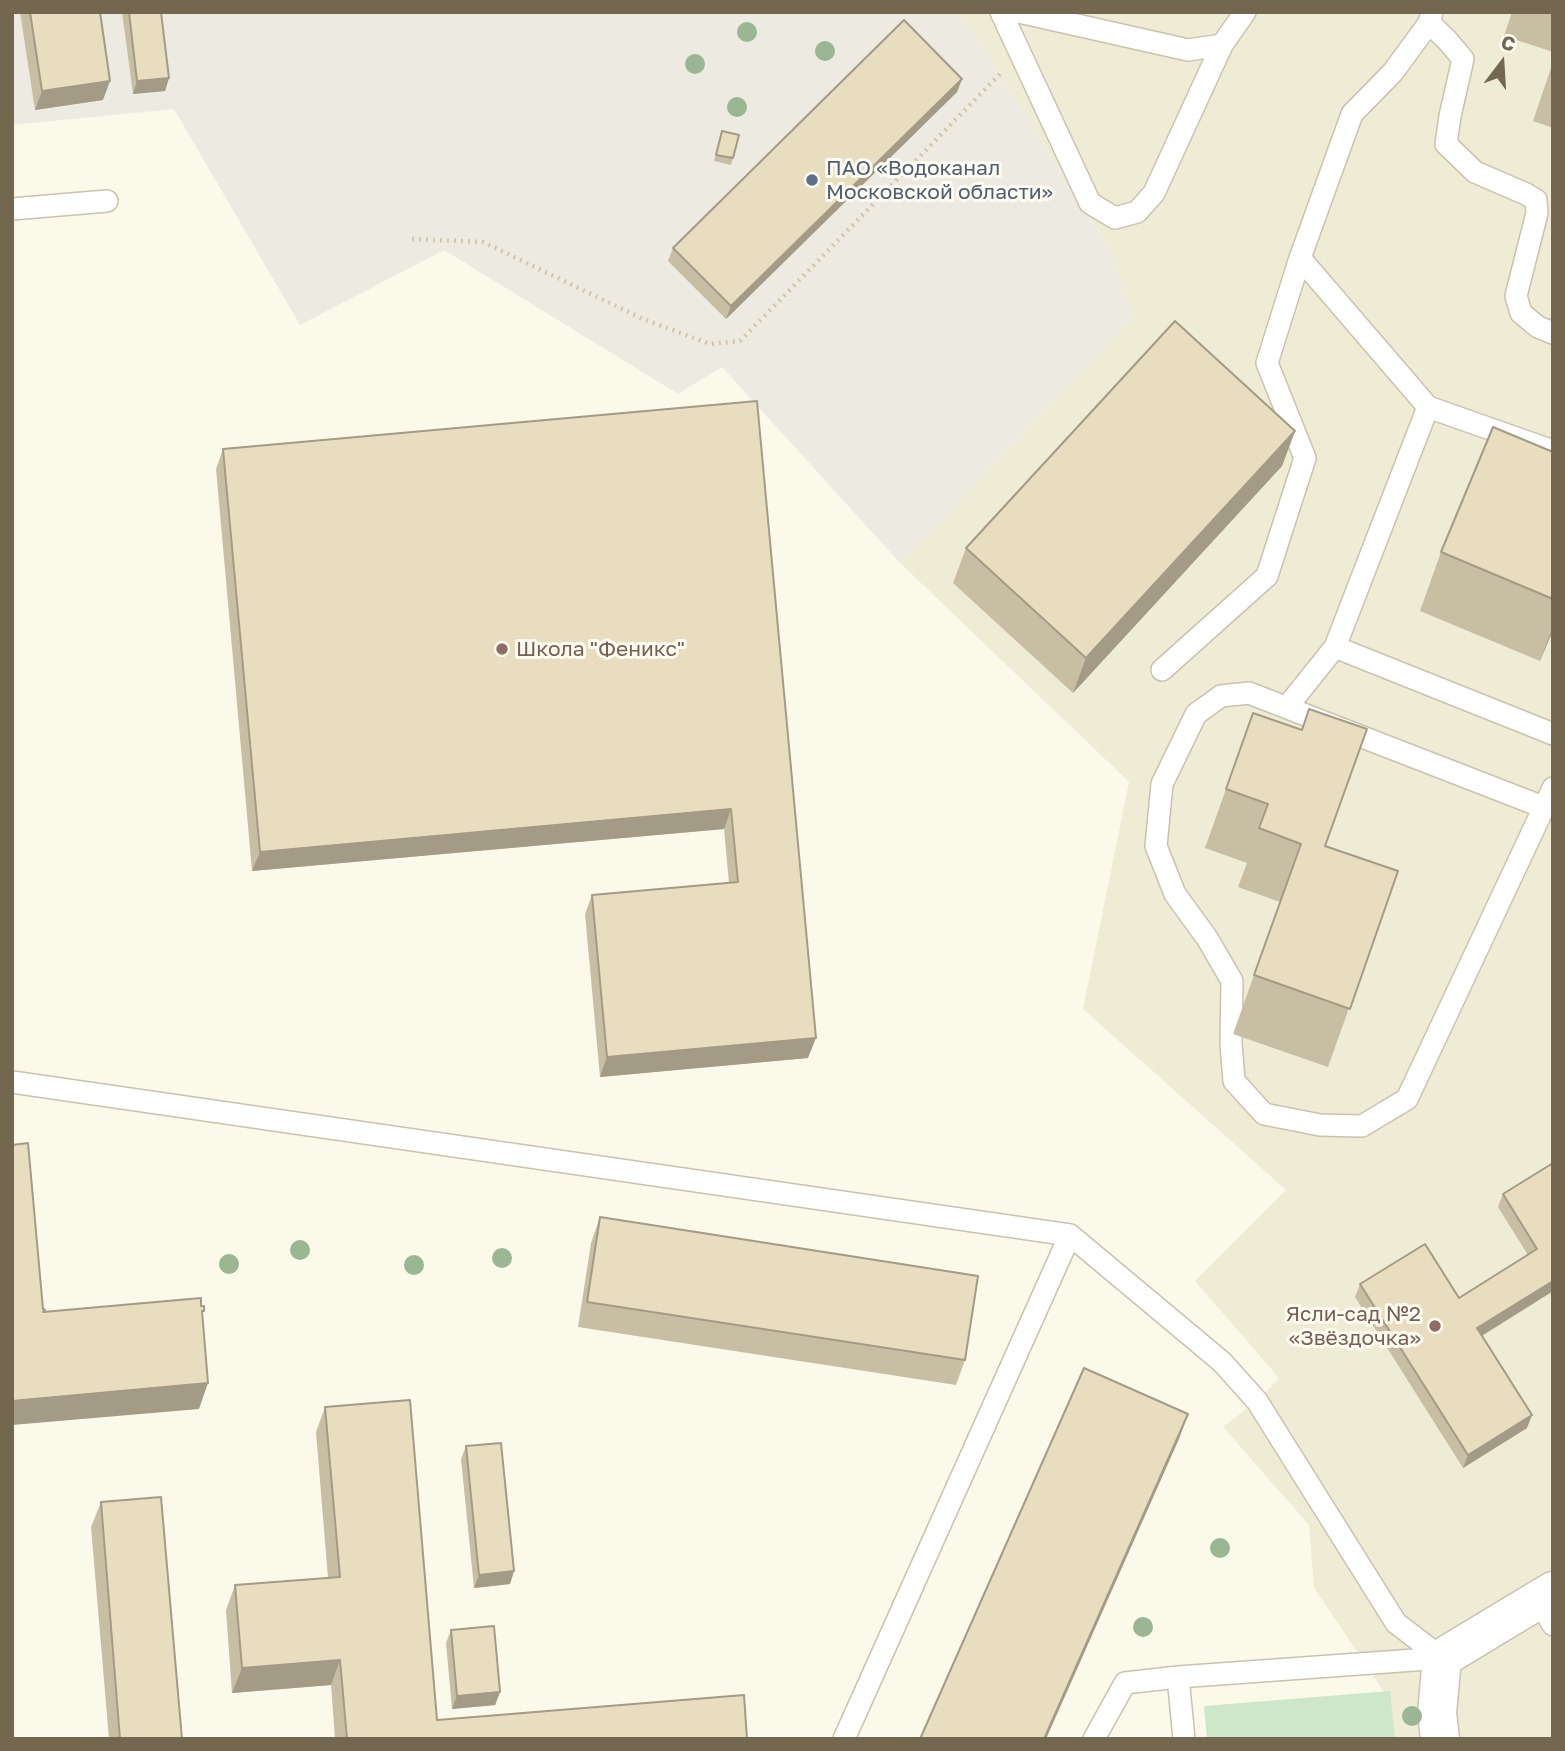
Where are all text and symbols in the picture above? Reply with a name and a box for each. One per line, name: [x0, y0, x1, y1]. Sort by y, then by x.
north arrow: [1467, 28, 1537, 98]
text: С: [1498, 29, 1518, 55]
place label: ПАО «Водоканал Московской области»: [826, 155, 1053, 205]
marker: ПАО «Водоканал Московской области»: [804, 172, 820, 188]
place label: Школа "Феникс": [516, 636, 685, 662]
marker: Школа "Феникс": [494, 641, 510, 657]
place label: Ясли-сад №2 «Звёздочка»: [1286, 1301, 1421, 1351]
marker: Ясли-сад №2 «Звёздочка»: [1427, 1318, 1443, 1334]

